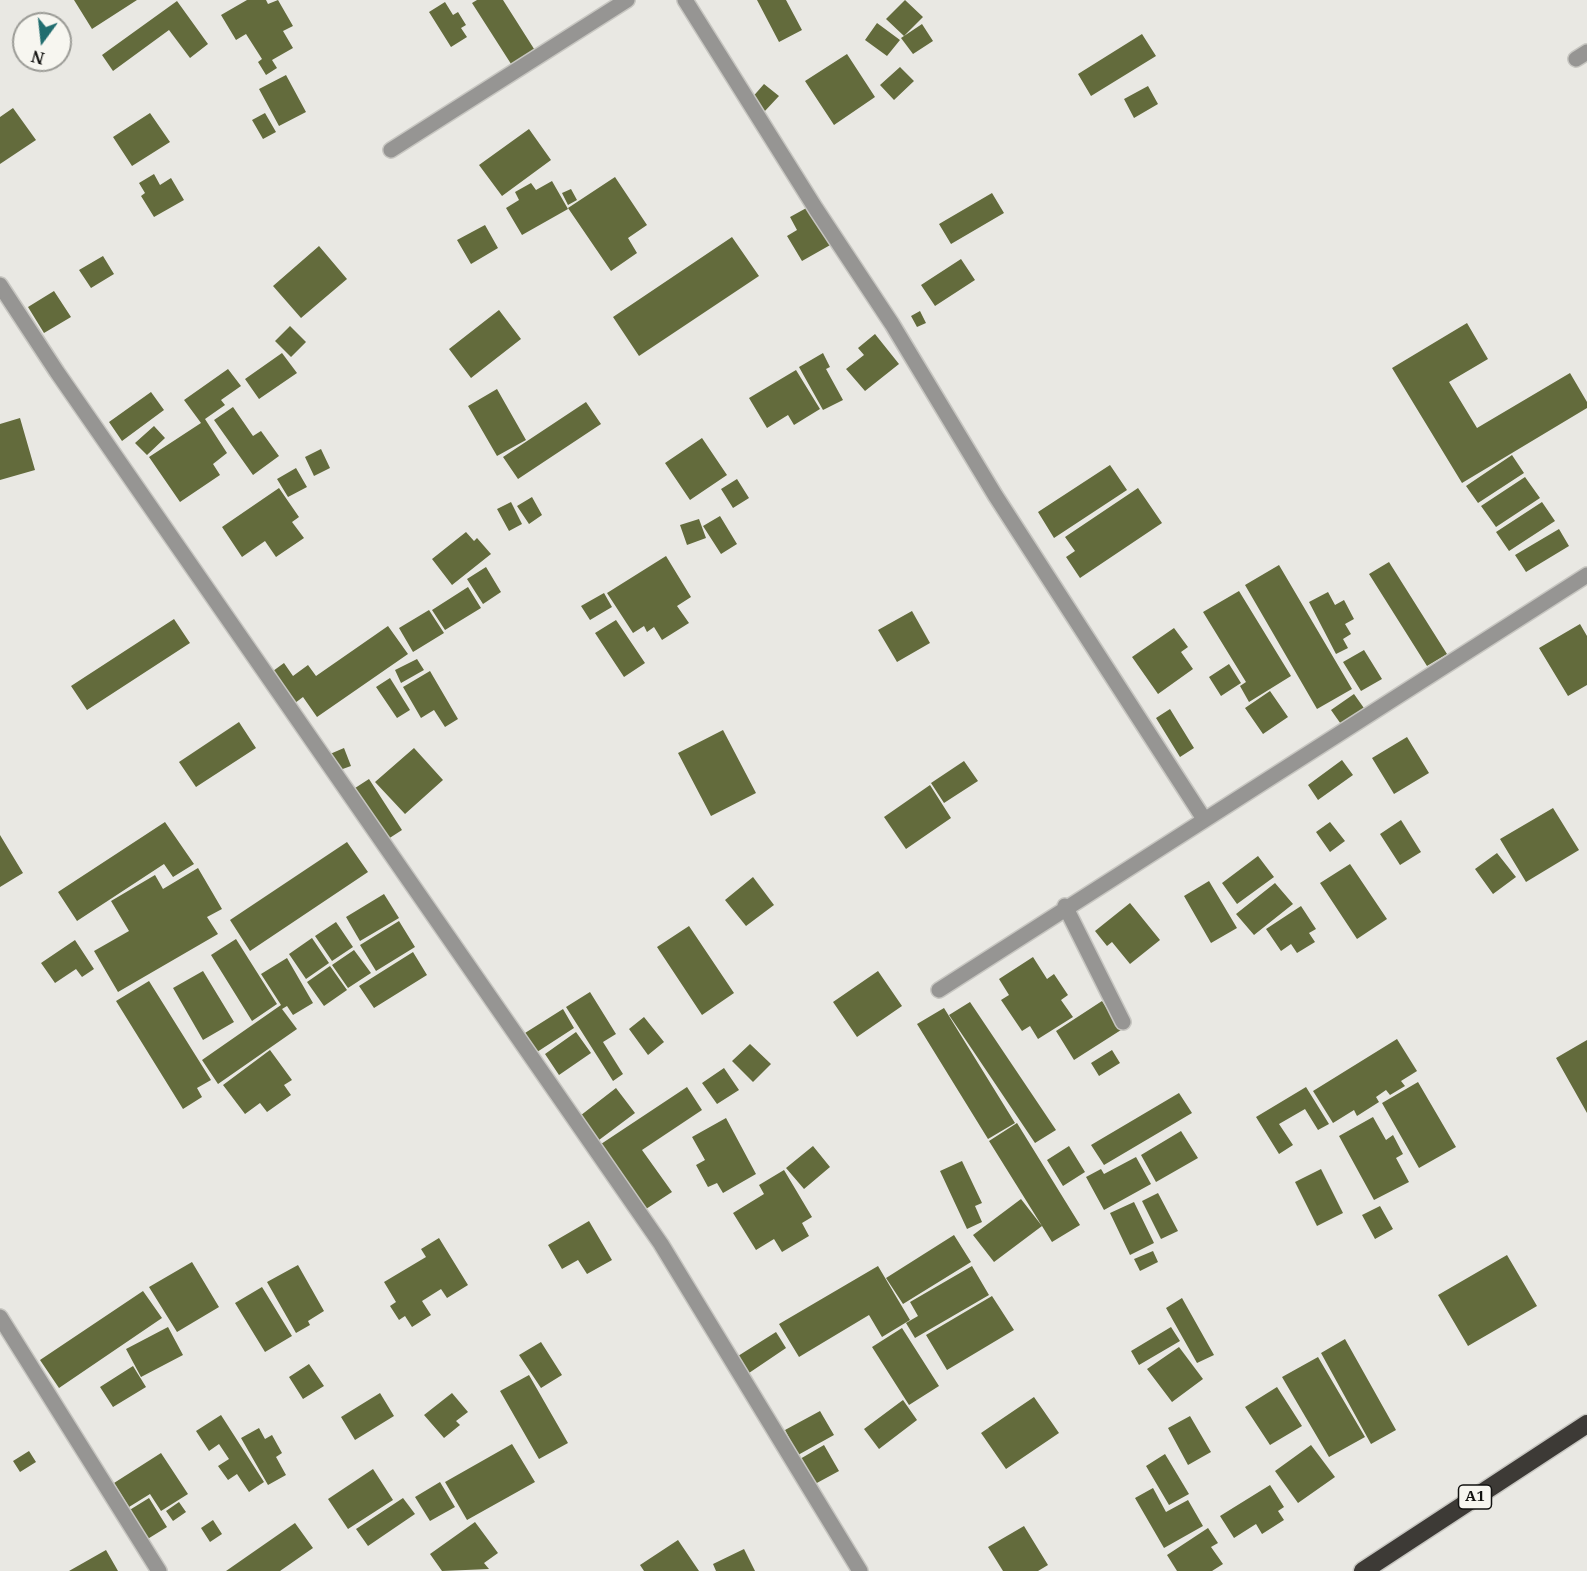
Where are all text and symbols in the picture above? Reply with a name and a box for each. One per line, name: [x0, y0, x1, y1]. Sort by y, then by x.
north arrow: [12, 12, 72, 72]
text: N: [29, 45, 47, 70]
road number: A1: [1458, 1485, 1492, 1509]

